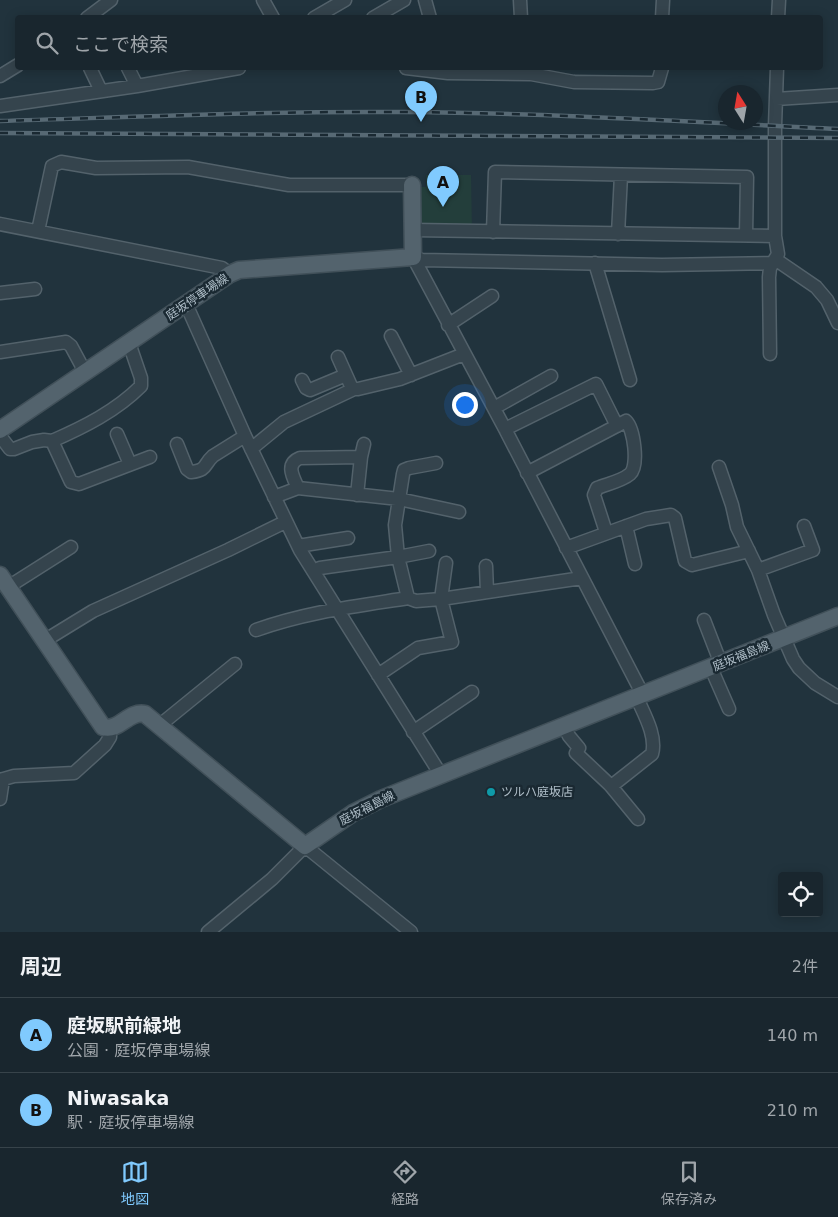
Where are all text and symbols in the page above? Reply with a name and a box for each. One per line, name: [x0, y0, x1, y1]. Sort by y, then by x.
search box: [15, 15, 823, 70]
icon: search: [33, 29, 61, 57]
text: ここで検索: [73, 33, 168, 55]
pin: B: [405, 81, 437, 122]
north arrow: [718, 85, 763, 130]
pin: A: [427, 166, 459, 207]
street label: 庭坂停車場線: [163, 271, 231, 323]
your location: [452, 392, 478, 418]
street label: 庭坂福島線: [711, 638, 771, 674]
place label: ツルハ庭坂店: [501, 785, 573, 799]
marker: ツルハ庭坂店: [485, 786, 497, 798]
street label: 庭坂福島線: [337, 788, 397, 828]
map controls: [778, 872, 823, 917]
button: locate: [778, 872, 823, 917]
text: 周辺: [20, 955, 62, 979]
text: 2件: [792, 957, 818, 976]
text: 庭坂駅前緑地: [67, 1014, 181, 1036]
text: A: [30, 1026, 42, 1045]
text: 140 m: [767, 1026, 818, 1045]
text: 公園 · 庭坂停車場線: [67, 1041, 210, 1060]
text: Niwasaka: [67, 1087, 169, 1109]
text: B: [30, 1101, 42, 1120]
text: 210 m: [767, 1101, 818, 1120]
text: 駅 · 庭坂停車場線: [67, 1113, 194, 1132]
tab: 地図: [121, 1158, 149, 1208]
tab: 経路: [391, 1158, 419, 1208]
tab: 保存済み: [661, 1158, 717, 1208]

